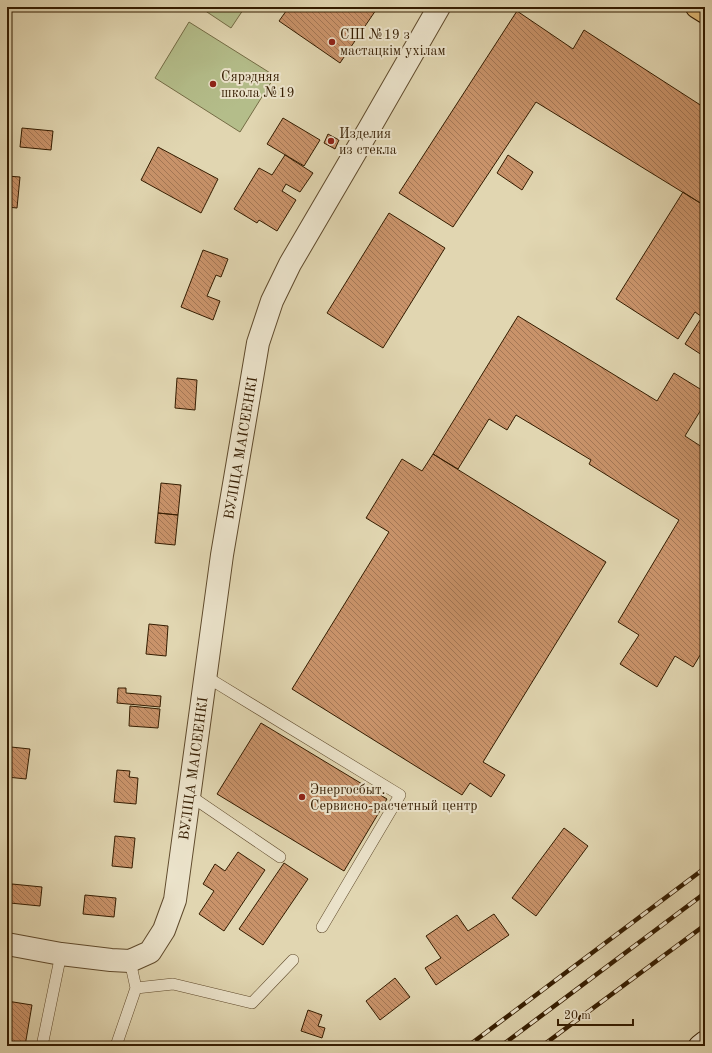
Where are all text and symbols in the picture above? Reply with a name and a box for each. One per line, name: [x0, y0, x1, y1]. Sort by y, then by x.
place label: СШ №19 з мастацкім ухілам: [340, 28, 446, 58]
marker: СШ №19 з мастацкім ухілам: [327, 37, 337, 47]
place label: Сярэдняя школа №19: [221, 70, 295, 100]
marker: Сярэдняя школа №19: [208, 79, 218, 89]
place label: Изделия из стекла: [339, 127, 397, 157]
marker: Изделия из стекла: [326, 136, 336, 146]
street label: ВУЛІЦА МАІСЕЕНКІ: [222, 376, 260, 521]
street label: ВУЛІЦА МАІСЕЕНКІ: [177, 696, 211, 841]
place label: Энергосбыт. Сервисно-расчетный центр: [310, 783, 478, 813]
marker: Энергосбыт. Сервисно-расчетный центр: [297, 792, 307, 802]
scale bar: [558, 1001, 633, 1027]
text: 20 m: [564, 1010, 591, 1022]

